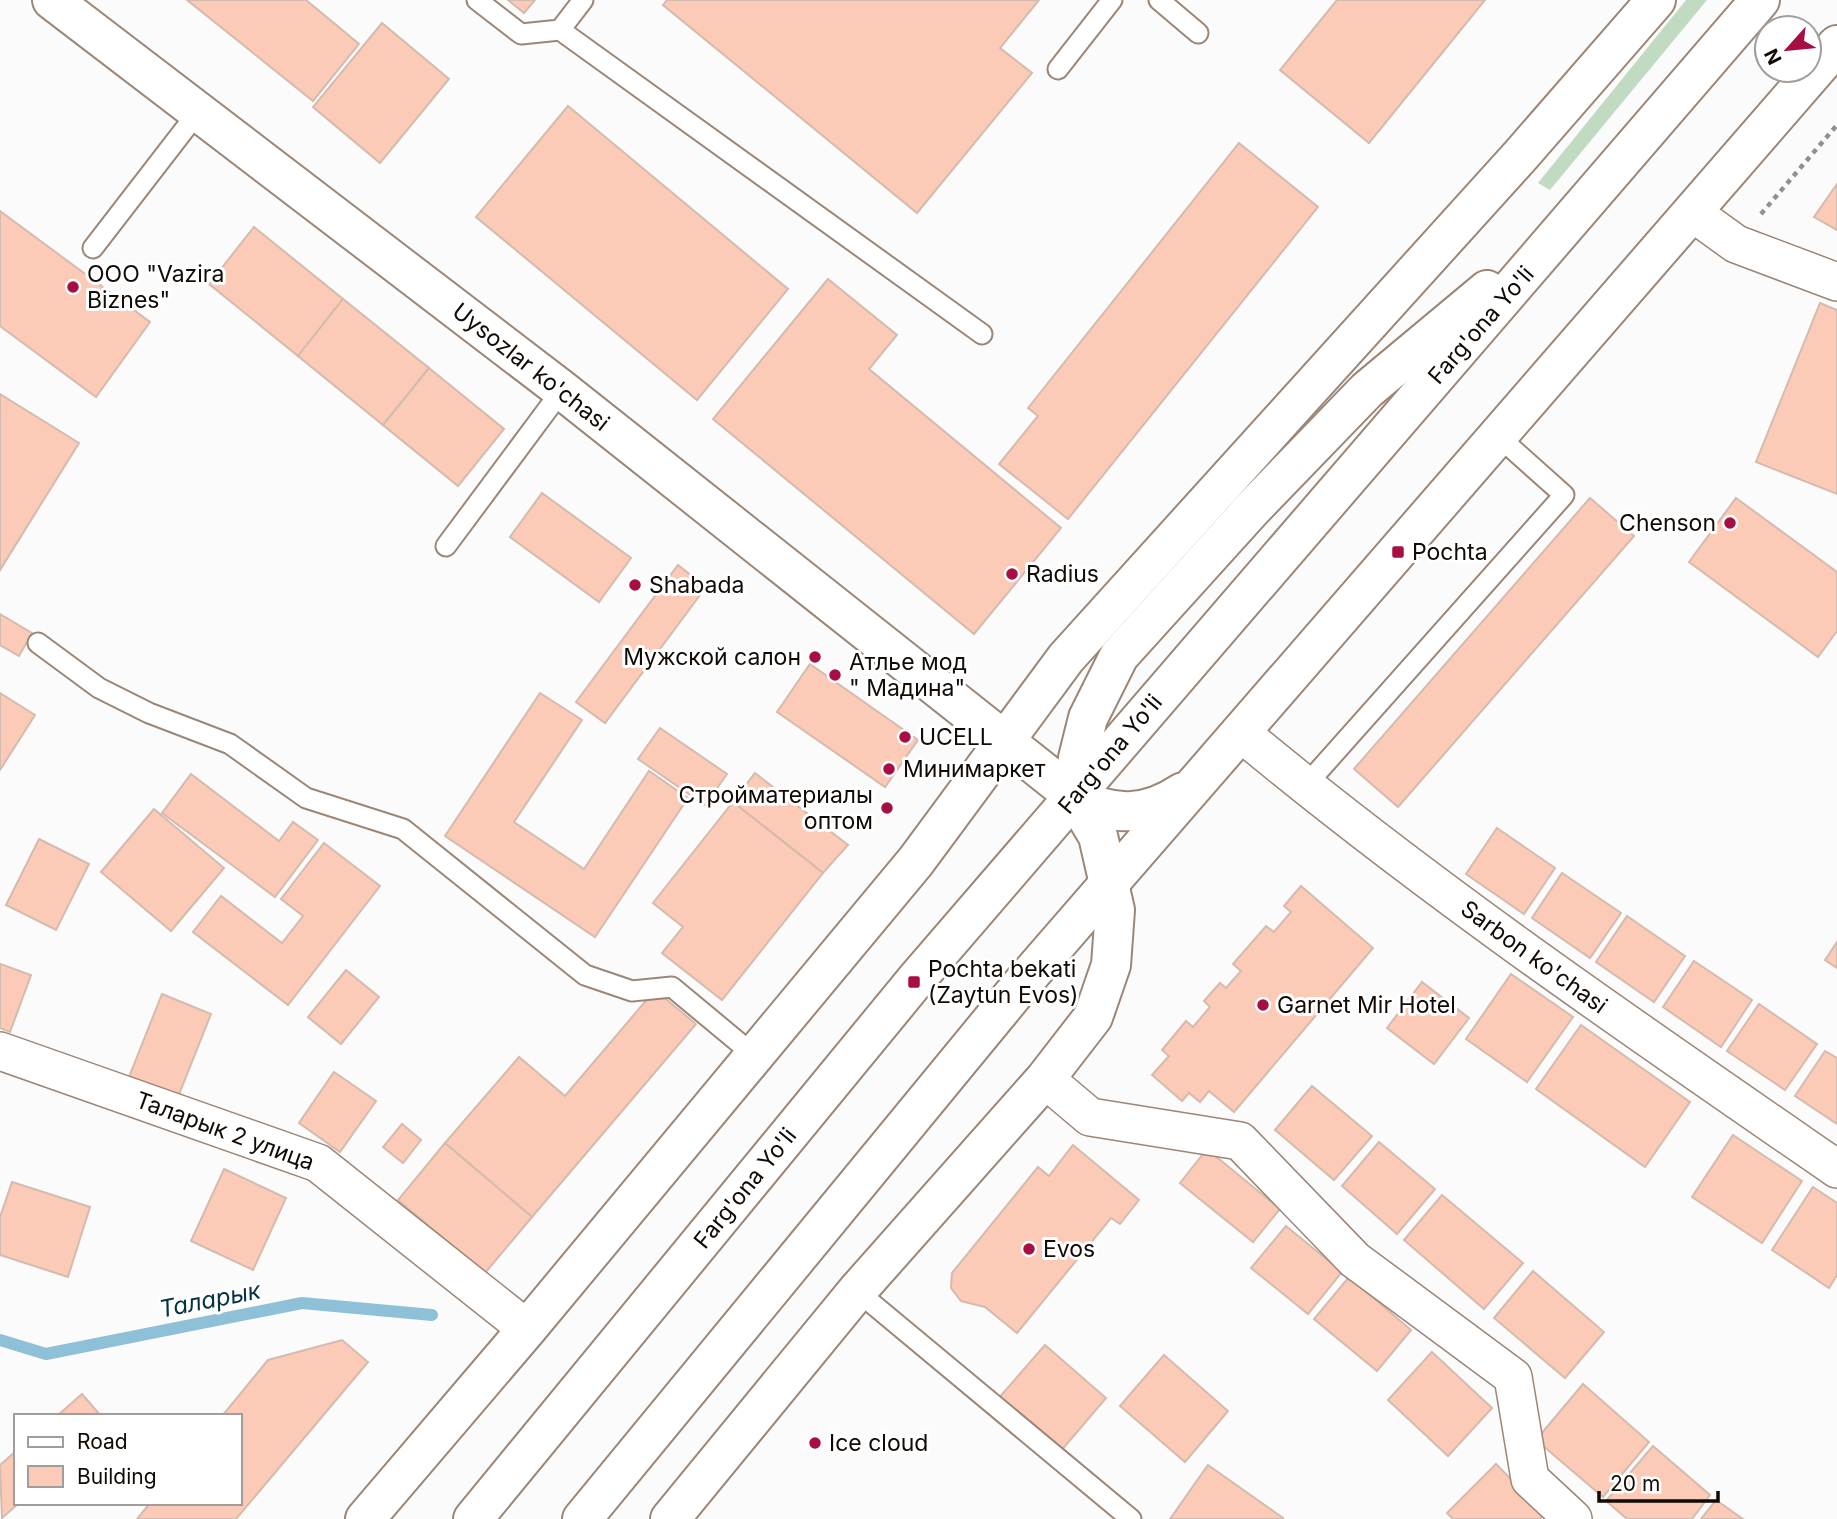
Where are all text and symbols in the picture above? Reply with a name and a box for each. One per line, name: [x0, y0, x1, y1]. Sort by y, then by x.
north arrow: [1753, 14, 1823, 84]
text: N: [1760, 45, 1787, 68]
place label: OOO "Vazira Biznes": [87, 260, 224, 314]
street label: Farg'ona Yo'li: [1422, 260, 1540, 390]
marker: OOO "Vazira Biznes": [65, 279, 81, 295]
street label: Uysozlar ko'chasi: [447, 297, 615, 437]
place label: Chenson: [1619, 509, 1716, 537]
marker: Chenson: [1722, 515, 1738, 531]
place label: Pochta: [1412, 538, 1488, 566]
marker: Pochta: [1390, 544, 1406, 560]
place label: Radius: [1026, 560, 1099, 588]
marker: Radius: [1004, 566, 1020, 582]
place label: Shabada: [649, 571, 745, 599]
marker: Shabada: [627, 577, 643, 593]
place label: Мужской салон: [623, 643, 801, 671]
place label: Атлье мод " Мадина": [849, 648, 967, 702]
marker: Мужской салон: [807, 649, 823, 665]
marker: Атлье мод " Мадина": [827, 667, 843, 683]
street label: Farg'ona Yo'li: [1052, 689, 1168, 819]
place label: UCELL: [919, 723, 993, 751]
marker: UCELL: [897, 729, 913, 745]
place label: Минимаркет: [903, 755, 1046, 783]
marker: Минимаркет: [881, 761, 897, 777]
place label: Стройматериалы оптом: [679, 781, 873, 835]
marker: Стройматериалы оптом: [879, 800, 895, 816]
street label: Sarbon ko'chasi: [1455, 895, 1613, 1019]
place label: Pochta bekati (Zaytun Evos): [928, 955, 1079, 1009]
marker: Pochta bekati (Zaytun Evos): [906, 974, 922, 990]
place label: Garnet Mir Hotel: [1277, 991, 1456, 1019]
marker: Garnet Mir Hotel: [1255, 997, 1271, 1013]
street label: Таларык 2 улица: [132, 1086, 318, 1176]
street label: Farg'ona Yo'li: [688, 1122, 802, 1254]
place label: Evos: [1043, 1235, 1095, 1263]
marker: Evos: [1021, 1241, 1037, 1257]
water label: Таларык: [157, 1275, 264, 1324]
legend: [14, 1414, 242, 1505]
text: Road: [77, 1429, 128, 1454]
place label: Ice cloud: [829, 1429, 928, 1457]
marker: Ice cloud: [807, 1435, 823, 1451]
scale bar: [1599, 1460, 1718, 1504]
text: Building: [77, 1464, 157, 1489]
text: 20 m: [1610, 1471, 1660, 1496]

